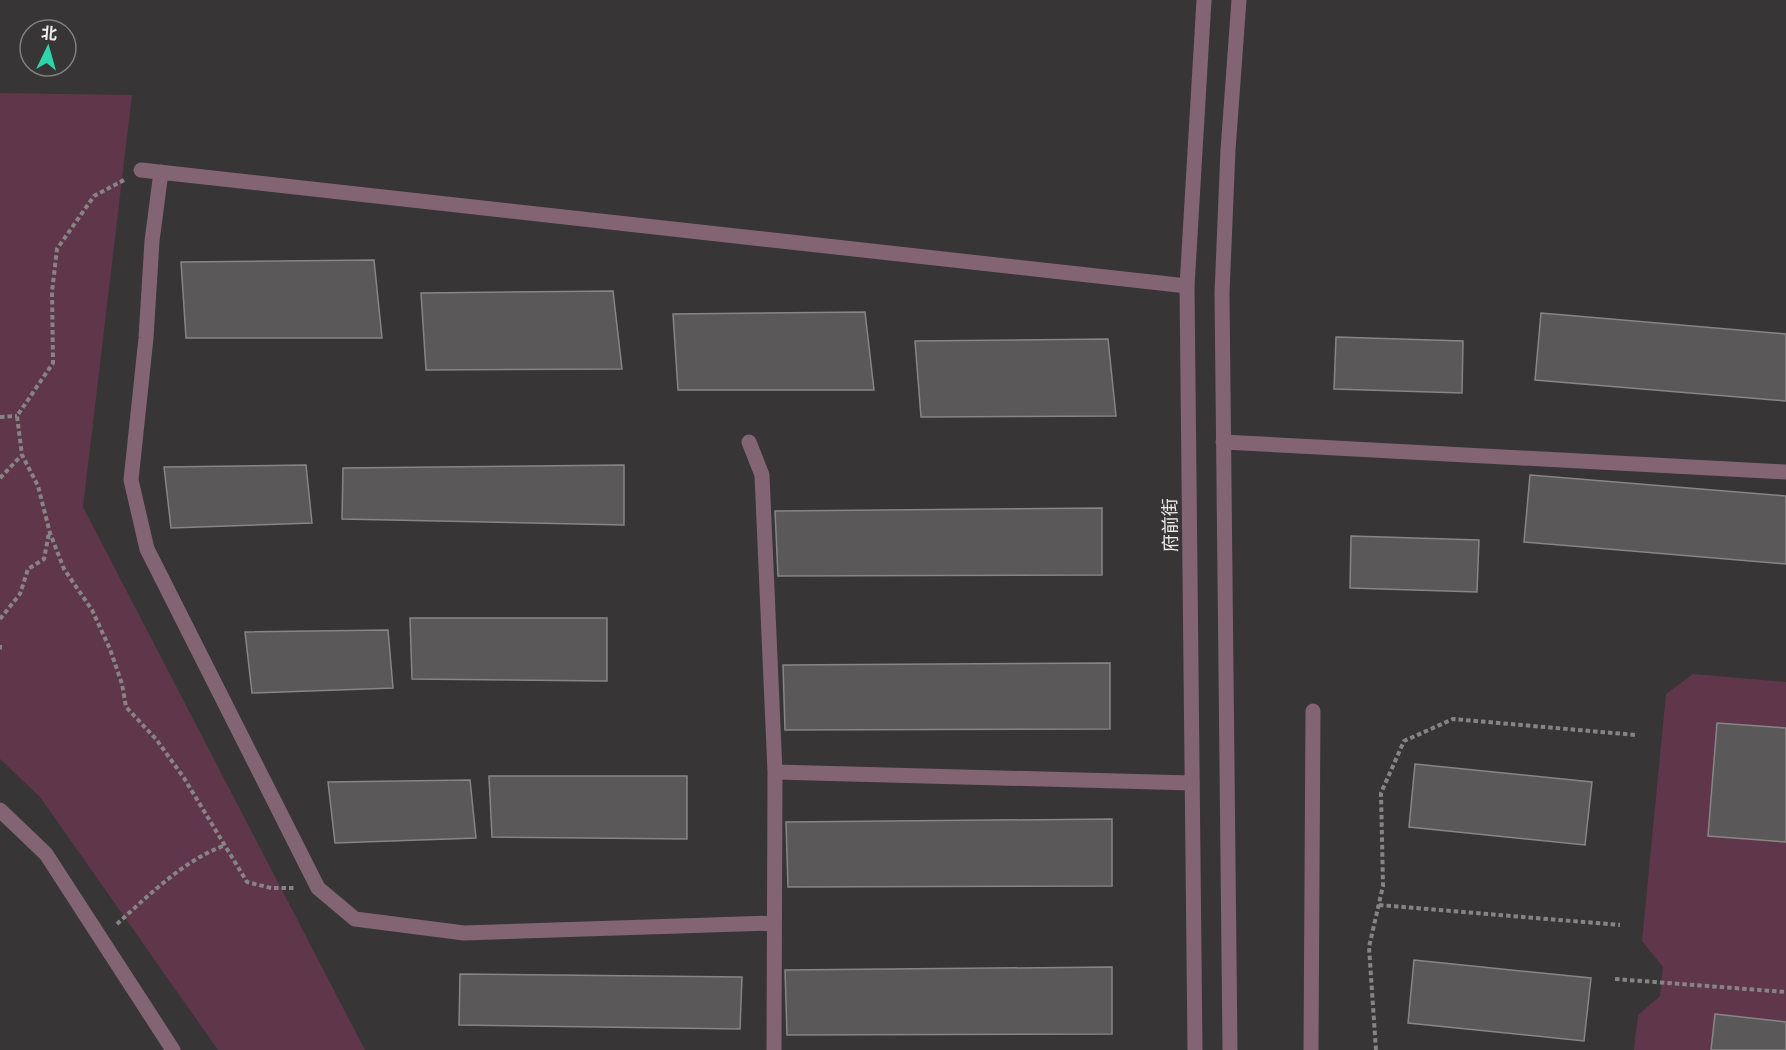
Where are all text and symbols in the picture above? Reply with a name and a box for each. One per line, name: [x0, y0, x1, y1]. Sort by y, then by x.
north arrow: [18, 18, 78, 78]
text: 北: [40, 23, 58, 44]
street label: 府前街: [1159, 498, 1181, 552]

